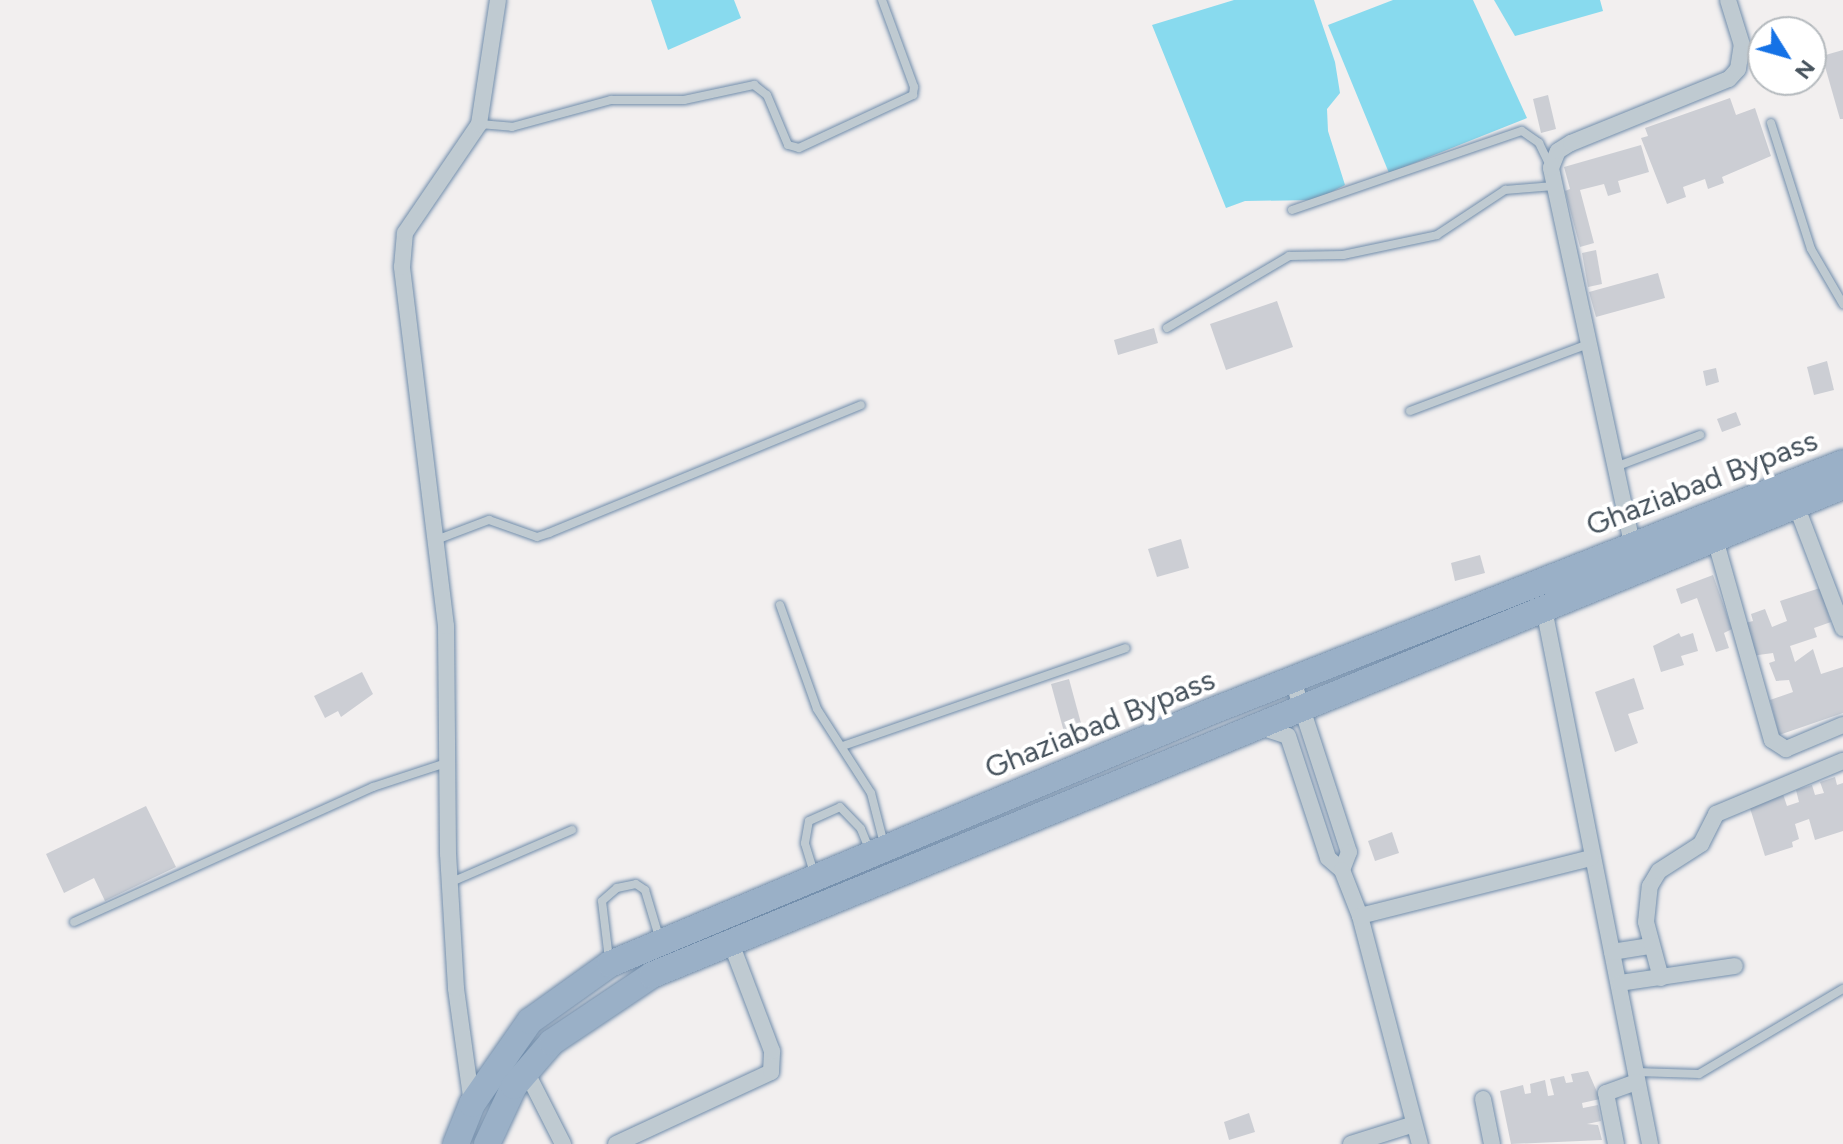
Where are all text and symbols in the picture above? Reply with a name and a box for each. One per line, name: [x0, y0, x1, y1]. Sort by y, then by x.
north arrow: [1747, 16, 1827, 96]
text: N: [1789, 55, 1821, 84]
street label: Ghaziabad Bypass: [1581, 422, 1823, 544]
street label: Ghaziabad Bypass: [980, 661, 1220, 787]

